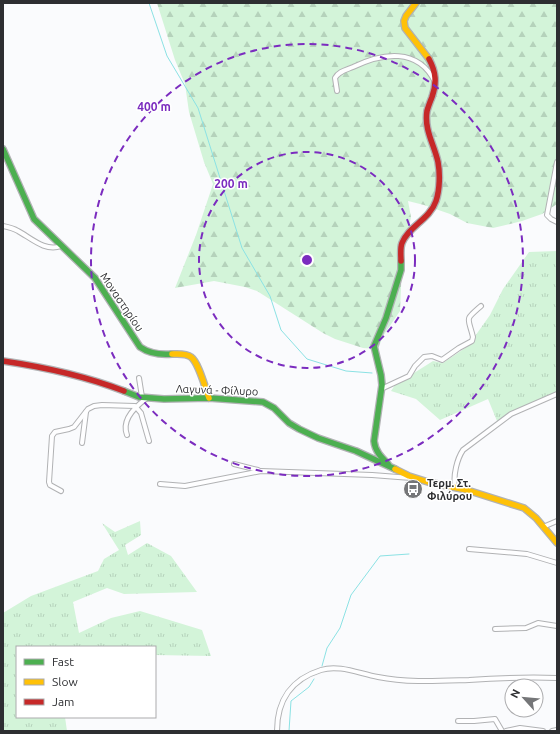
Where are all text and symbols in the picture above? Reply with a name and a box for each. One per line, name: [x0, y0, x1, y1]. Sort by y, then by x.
text: 400 m: [137, 100, 171, 113]
text: 200 m: [214, 177, 248, 190]
centre of rings: [300, 253, 314, 267]
street label: Μοναστηρίου: [98, 270, 146, 334]
street label: Λαγυνά - Φίλυρο: [176, 383, 258, 397]
place label: Τερμ. Στ. Φιλύρου: [427, 477, 472, 502]
bus stop icon: Τερμ. Στ. Φιλύρου: [402, 478, 424, 500]
legend: [16, 646, 156, 718]
text: Fast: [52, 655, 74, 668]
text: Slow: [52, 675, 78, 688]
north arrow: [504, 678, 544, 718]
text: N: [508, 687, 522, 700]
text: Jam: [52, 695, 74, 708]

